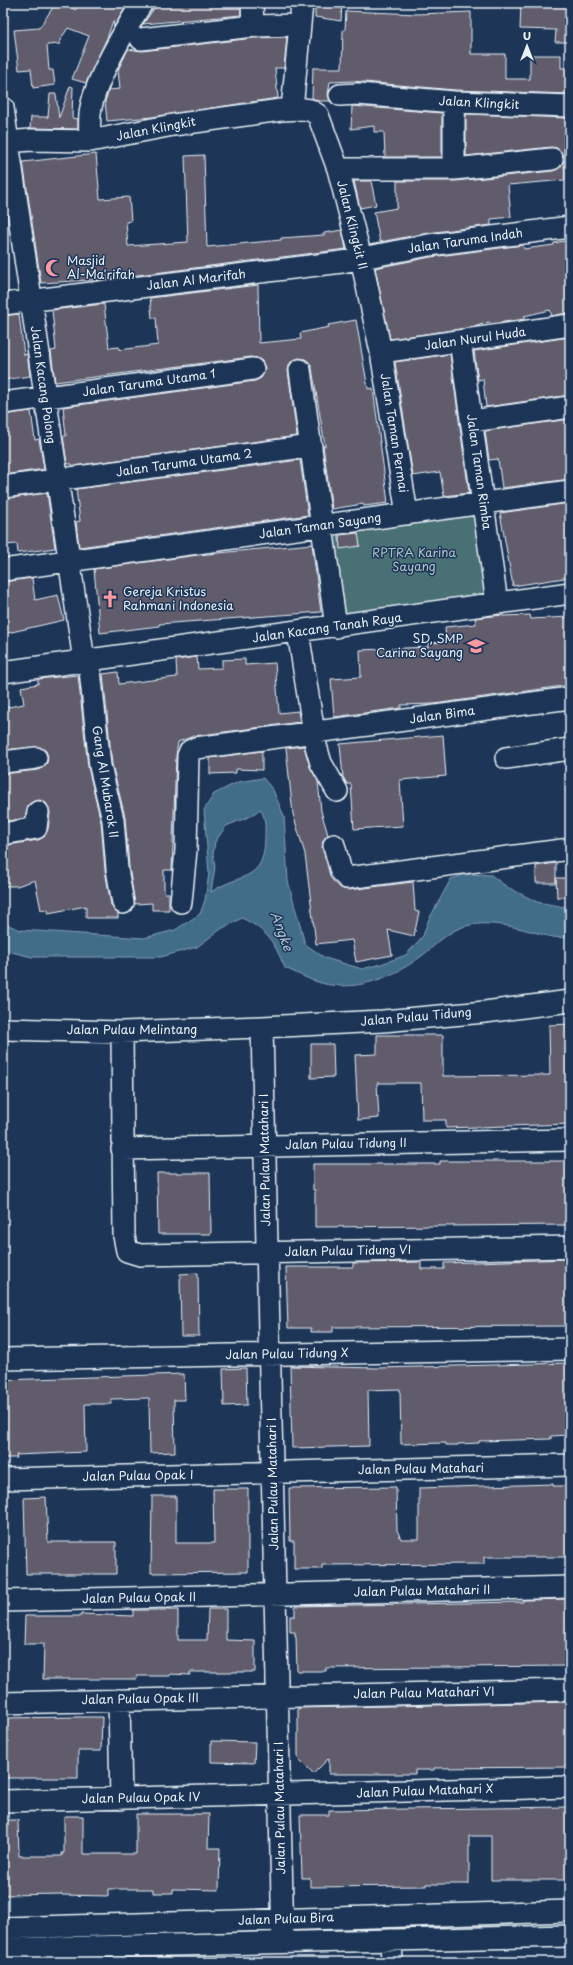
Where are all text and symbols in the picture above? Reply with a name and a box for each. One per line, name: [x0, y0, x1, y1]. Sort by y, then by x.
north arrow: [507, 26, 547, 66]
text: U: [523, 27, 531, 44]
street label: Jalan Klingkit: [438, 91, 520, 113]
street label: Jalan Klingkit: [114, 111, 197, 145]
street label: Jalan Klingkit II: [333, 178, 373, 271]
street label: Jalan Taruma Indah: [406, 223, 524, 257]
place label: Masjid Al-Ma'rifah: [67, 251, 135, 283]
mosque icon: Masjid Al-Ma'rifah: [44, 258, 64, 278]
street label: Jalan Al Marifah: [145, 264, 247, 294]
street label: Jalan Nurul Huda: [423, 322, 528, 354]
street label: Jalan Kacang Polong: [27, 325, 61, 445]
street label: Jalan Taruma Utama 1: [81, 364, 217, 400]
street label: Jalan Taman Permai: [377, 372, 413, 494]
street label: Jalan Taman Rimba: [463, 413, 497, 531]
street label: Jalan Taruma Utama 2: [115, 444, 253, 480]
street label: Jalan Taman Sayang: [258, 508, 382, 542]
park label: RPTRA Karina Sayang: [372, 543, 456, 575]
place label: Gereja Kristus Rahmani Indonesia: [123, 582, 234, 614]
church icon: Gereja Kristus Rahmani Indonesia: [100, 589, 120, 609]
street label: Jalan Kacang Tanah Raya: [251, 608, 403, 646]
place label: SD, SMP Carina Sayang: [376, 629, 463, 661]
school or university icon: SD, SMP Carina Sayang: [466, 636, 486, 656]
street label: Jalan Bima: [408, 700, 476, 727]
street label: Gang Al Mubarok II: [88, 724, 124, 839]
water label: Angke: [267, 908, 299, 954]
street label: Jalan Pulau Tidung: [360, 1002, 472, 1030]
street label: Jalan Pulau Melintang: [67, 1020, 197, 1038]
street label: Jalan Pulau Matahari I: [254, 1093, 274, 1227]
street label: Jalan Pulau Tidung II: [285, 1133, 407, 1153]
street label: Jalan Pulau Tidung VI: [284, 1240, 411, 1260]
street label: Jalan Pulau Tidung X: [225, 1343, 349, 1363]
street label: Jalan Pulau Matahari I: [262, 1417, 282, 1551]
street label: Jalan Pulau Matahari: [358, 1458, 484, 1478]
street label: Jalan Pulau Opak I: [82, 1465, 194, 1485]
street label: Jalan Pulau Matahari II: [354, 1580, 490, 1600]
street label: Jalan Pulau Opak II: [82, 1587, 196, 1607]
street label: Jalan Pulau Matahari VI: [353, 1682, 495, 1702]
street label: Jalan Pulau Opak III: [81, 1688, 199, 1708]
street label: Jalan Pulau Matahari I: [269, 1741, 289, 1875]
street label: Jalan Pulau Matahari X: [356, 1779, 494, 1801]
street label: Jalan Pulau Opak IV: [81, 1787, 201, 1807]
street label: Jalan Pulau Bira: [238, 1907, 335, 1929]

